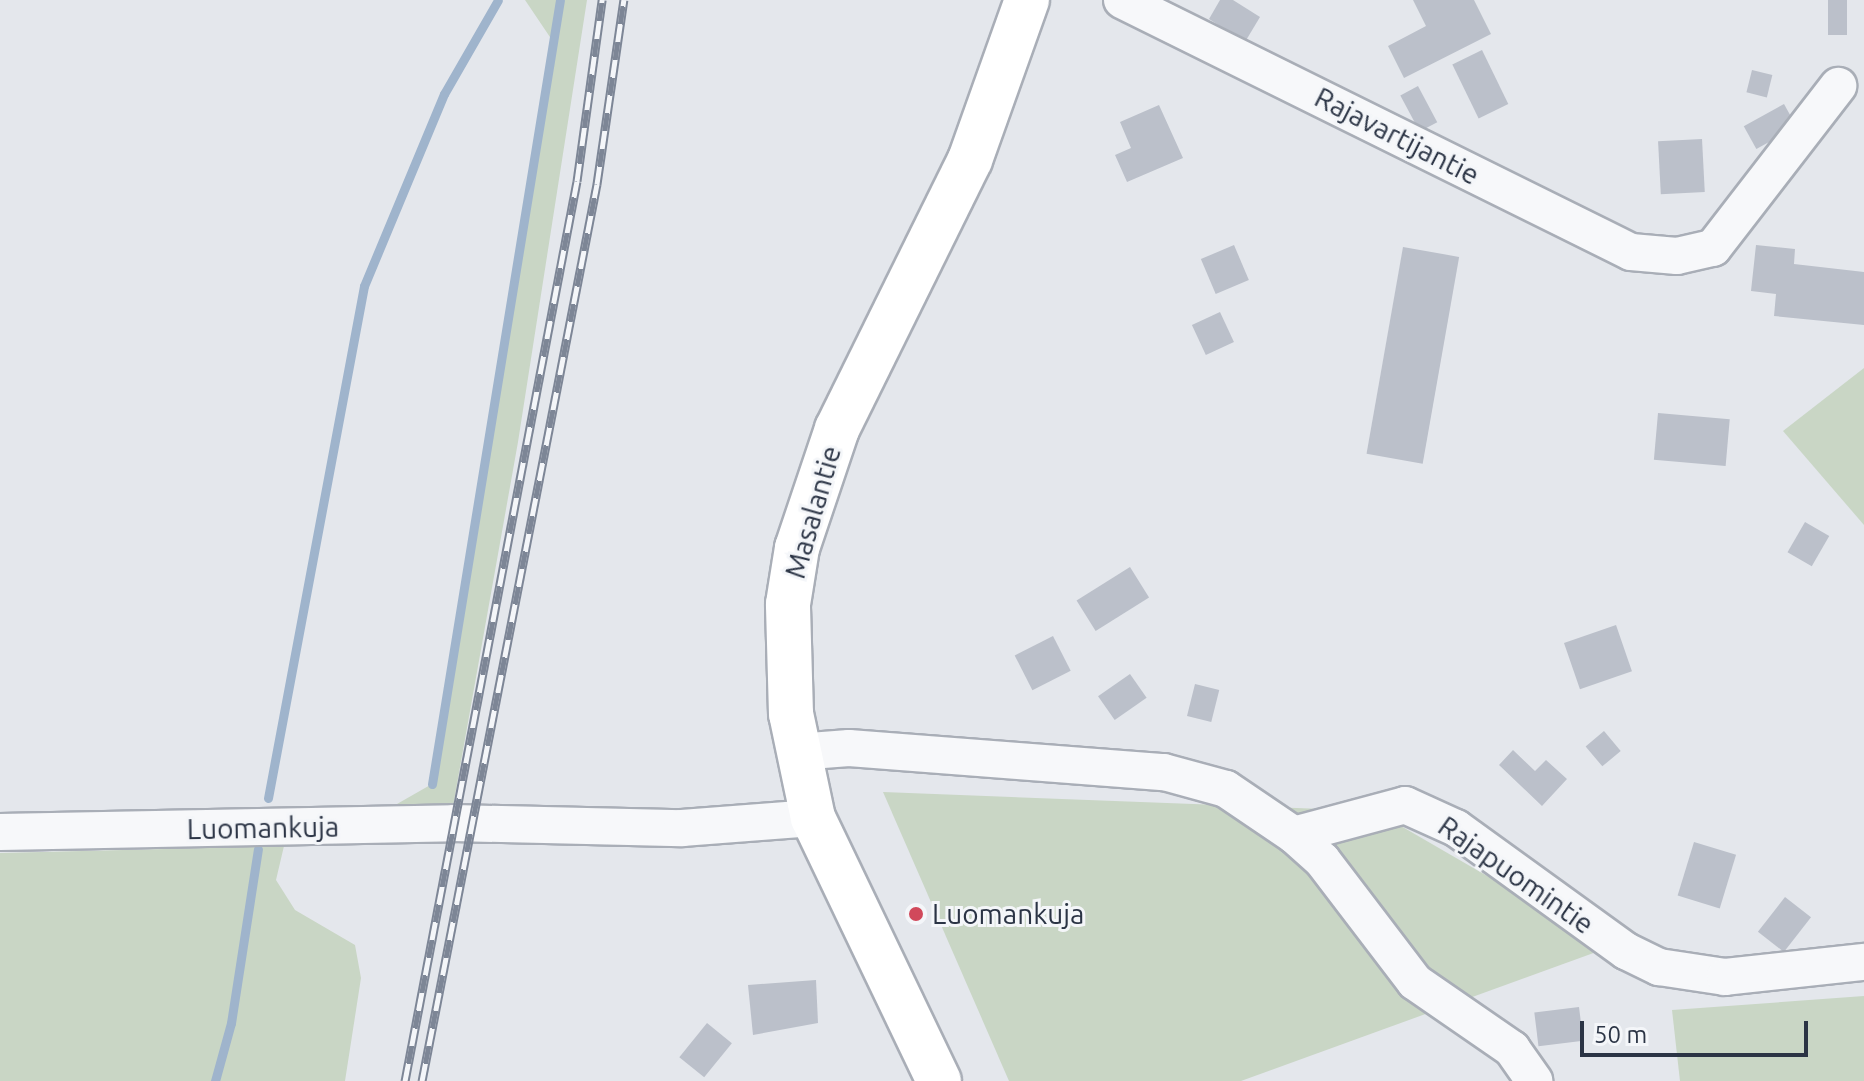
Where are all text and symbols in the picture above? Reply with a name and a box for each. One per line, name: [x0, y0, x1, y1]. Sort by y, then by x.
street label: Rajavartijantie: [1309, 80, 1485, 192]
street label: Masalantie: [778, 442, 848, 582]
street label: Rajapuomintie: [1432, 809, 1600, 941]
street label: Luomankuja: [186, 810, 340, 846]
place label: Luomankuja: [932, 897, 1084, 931]
marker: Luomankuja: [907, 905, 925, 923]
scale bar: [1584, 1005, 1812, 1055]
text: 50 m: [1594, 1021, 1647, 1048]

